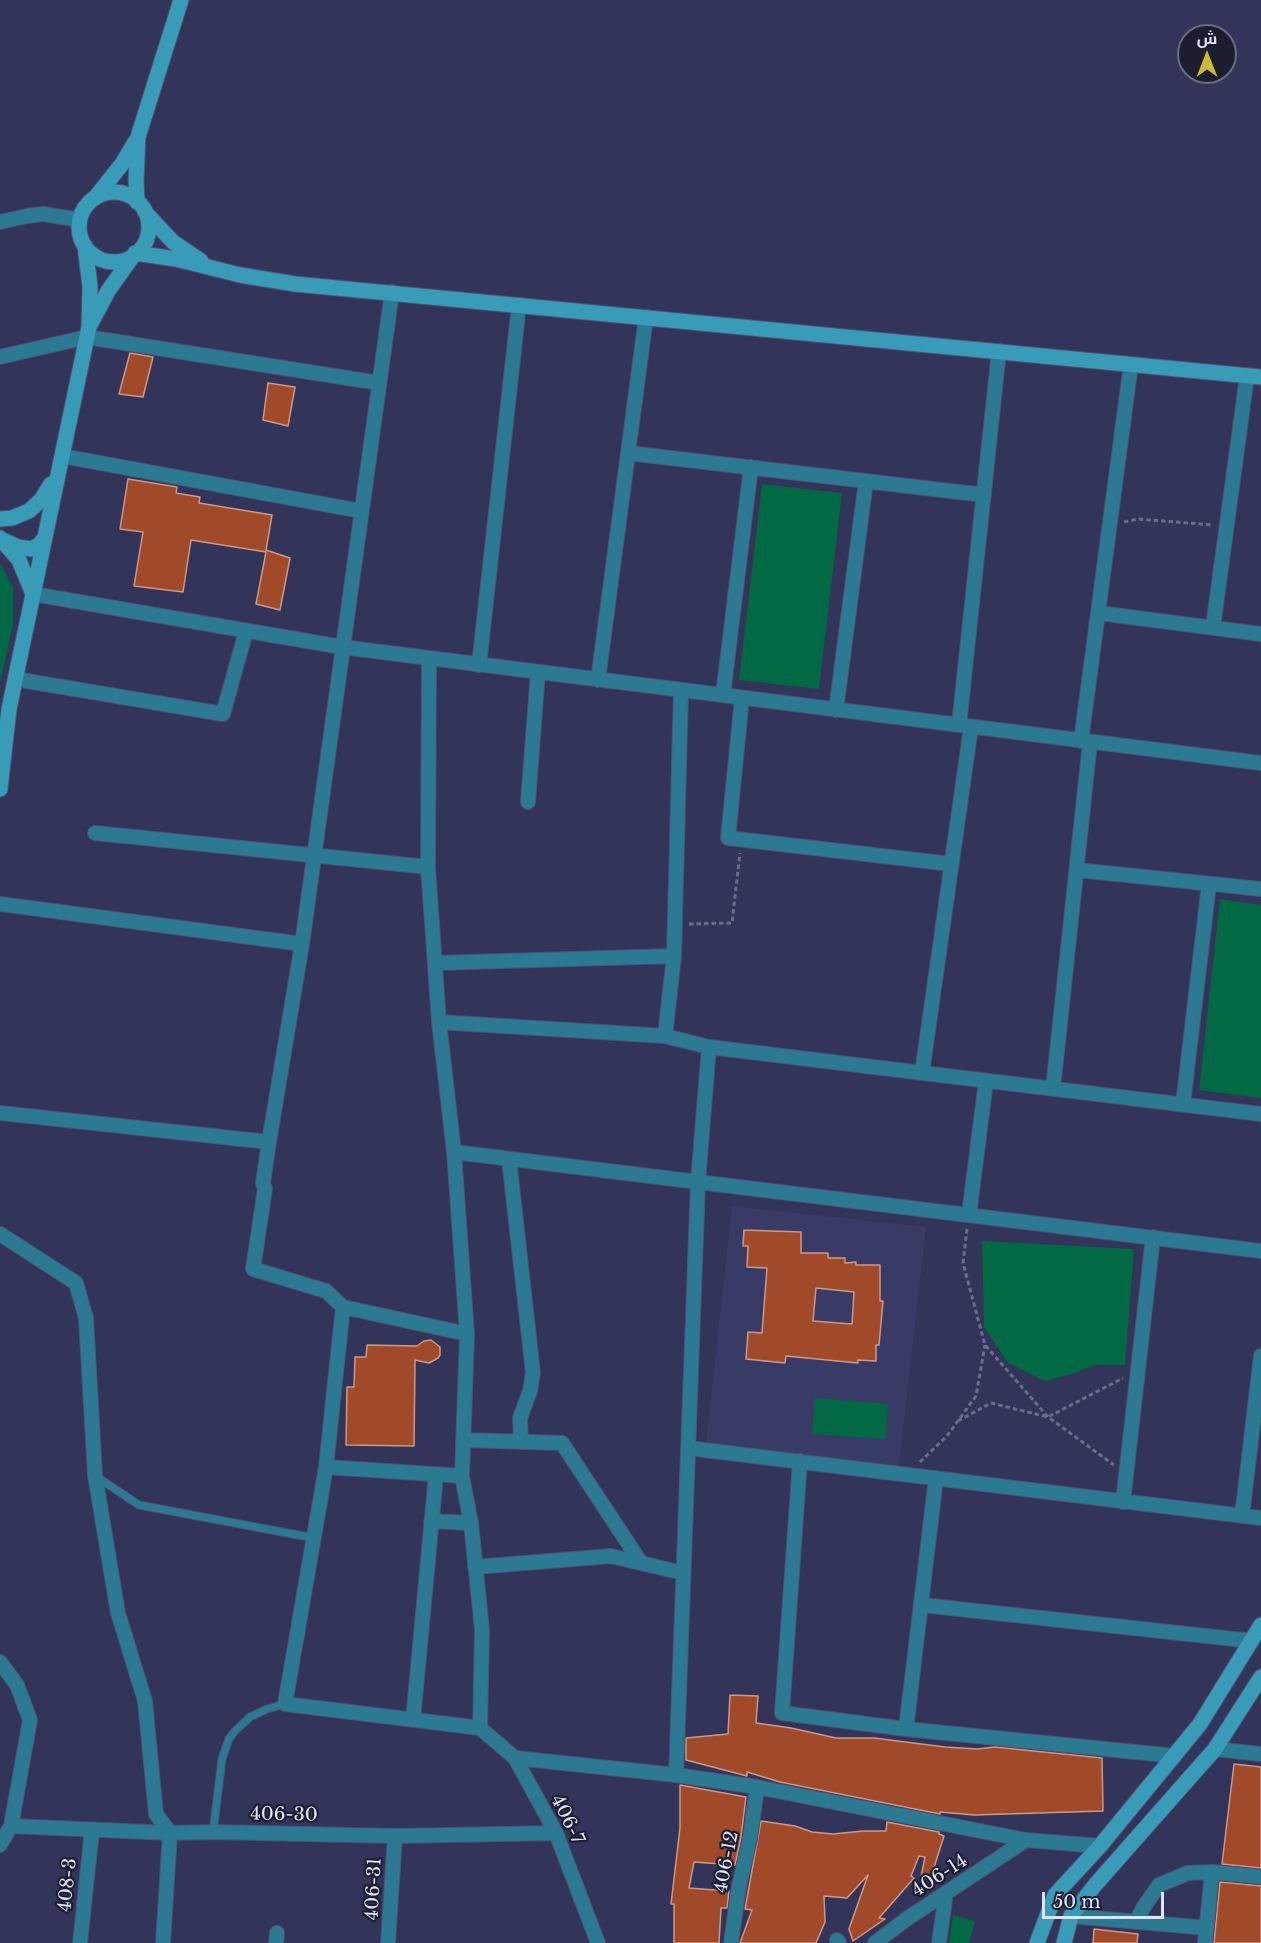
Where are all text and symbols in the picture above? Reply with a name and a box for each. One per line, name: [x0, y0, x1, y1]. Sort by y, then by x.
north arrow: [1177, 24, 1237, 84]
text: ش: [1197, 28, 1217, 48]
street label: 406-7: [546, 1792, 588, 1848]
street label: 406-30: [250, 1804, 318, 1826]
street label: 406-12: [710, 1829, 744, 1895]
street label: 406-14: [908, 1850, 972, 1902]
street label: 408-3: [54, 1857, 82, 1913]
street label: 406-31: [362, 1857, 386, 1921]
scale bar: [1045, 1880, 1166, 1918]
text: 50 m: [1053, 1891, 1101, 1913]

